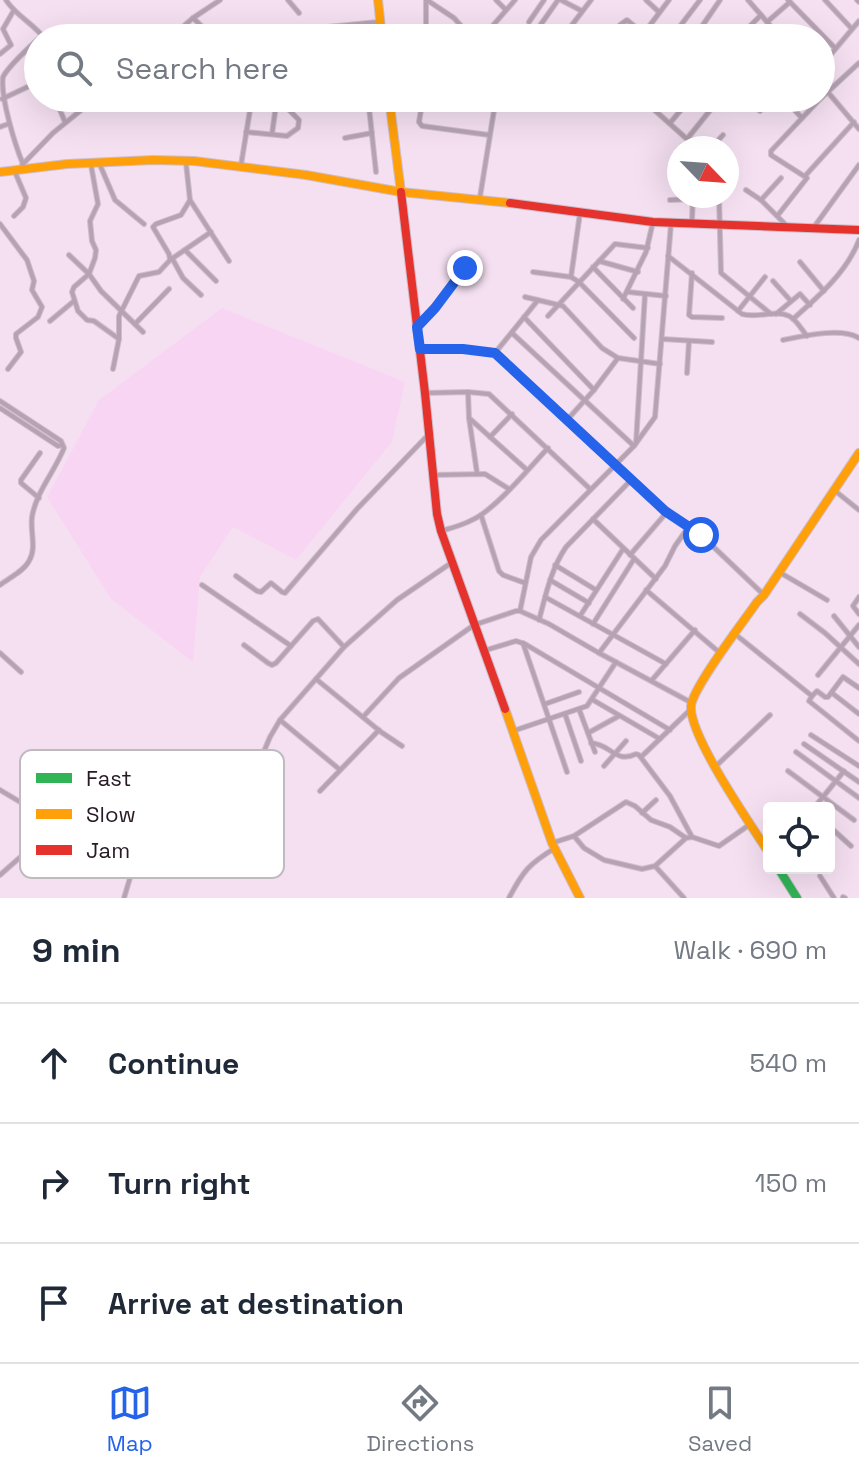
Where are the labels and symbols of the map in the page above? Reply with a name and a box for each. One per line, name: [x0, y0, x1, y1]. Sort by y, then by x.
north arrow: [667, 136, 739, 208]
route end: [447, 250, 483, 286]
route start: [683, 517, 719, 553]
legend: [20, 750, 284, 878]
text: Fast: [86, 764, 132, 792]
text: Slow: [86, 800, 136, 828]
text: Jam: [86, 836, 130, 864]

